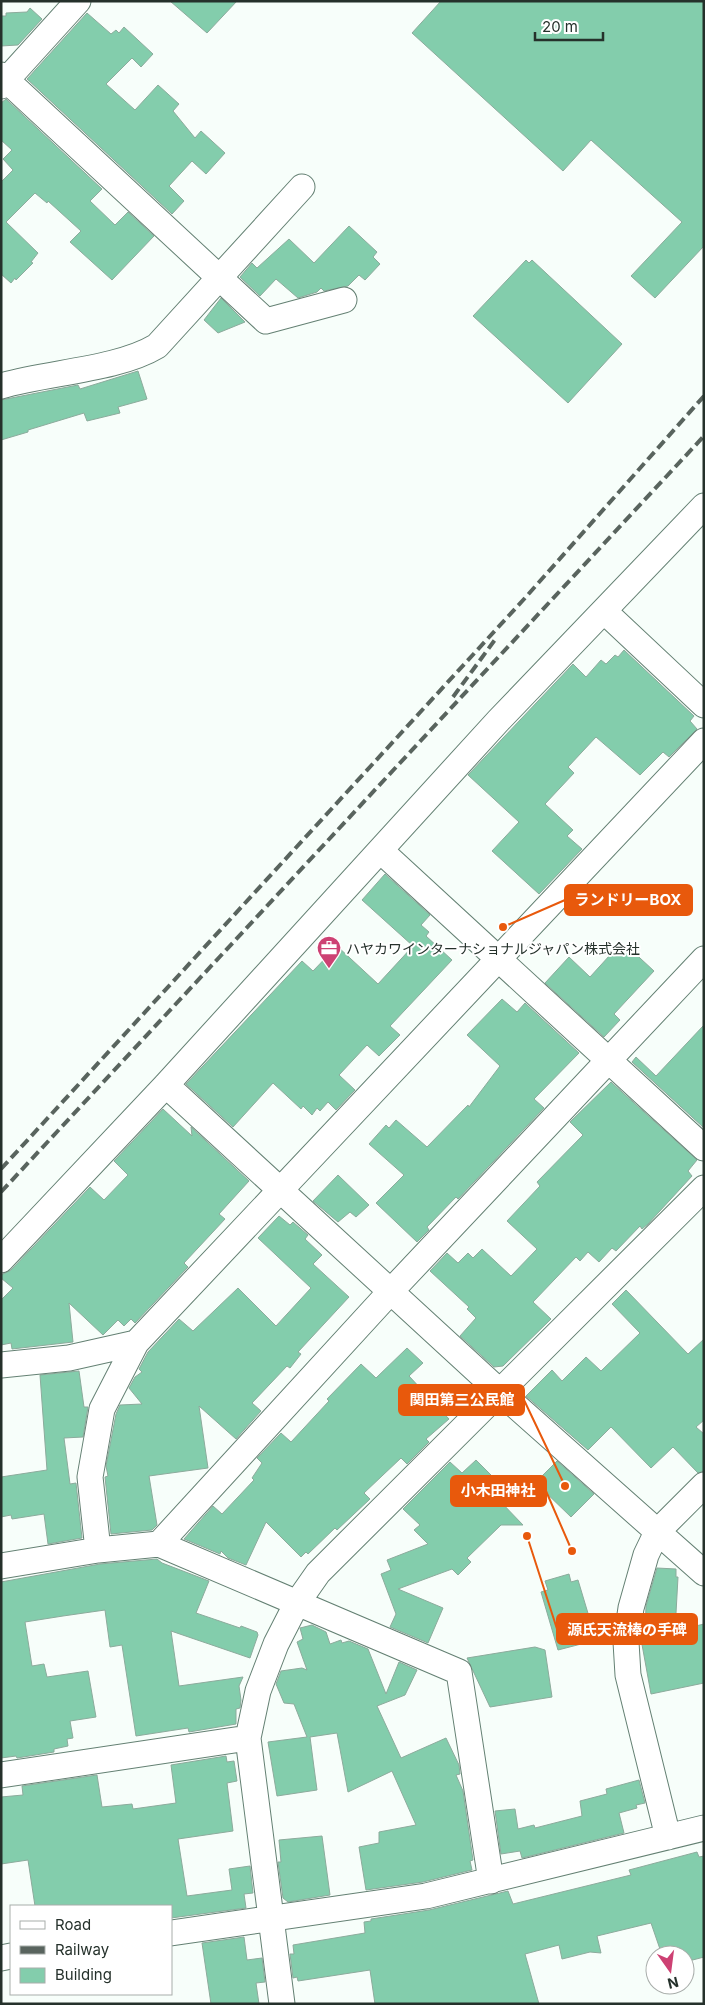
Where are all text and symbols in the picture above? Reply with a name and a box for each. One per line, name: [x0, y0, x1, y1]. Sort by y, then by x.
scale bar: [535, 10, 602, 42]
text: 20 m: [542, 17, 578, 36]
callout: ランドリーBOX: [565, 885, 692, 915]
text: ランドリーBOX: [575, 890, 681, 909]
office icon: ハヤカワインターナショナルジャパン株式会社: [316, 935, 342, 969]
place label: ハヤカワインターナショナルジャパン株式会社: [346, 940, 640, 957]
callout: 関田第三公民館: [399, 1385, 524, 1415]
text: 関田第三公民館: [409, 1390, 515, 1409]
callout: 小木田神社: [451, 1476, 546, 1506]
text: 小木田神社: [460, 1481, 536, 1500]
callout: 源氏天流棒の手碑: [557, 1614, 697, 1644]
text: 源氏天流棒の手碑: [567, 1620, 687, 1639]
legend: [10, 1905, 172, 1995]
text: Road: [55, 1915, 91, 1934]
text: Railway: [55, 1940, 110, 1959]
north arrow: [645, 1945, 695, 1995]
text: Building: [55, 1965, 112, 1984]
text: N: [666, 1974, 680, 1993]

